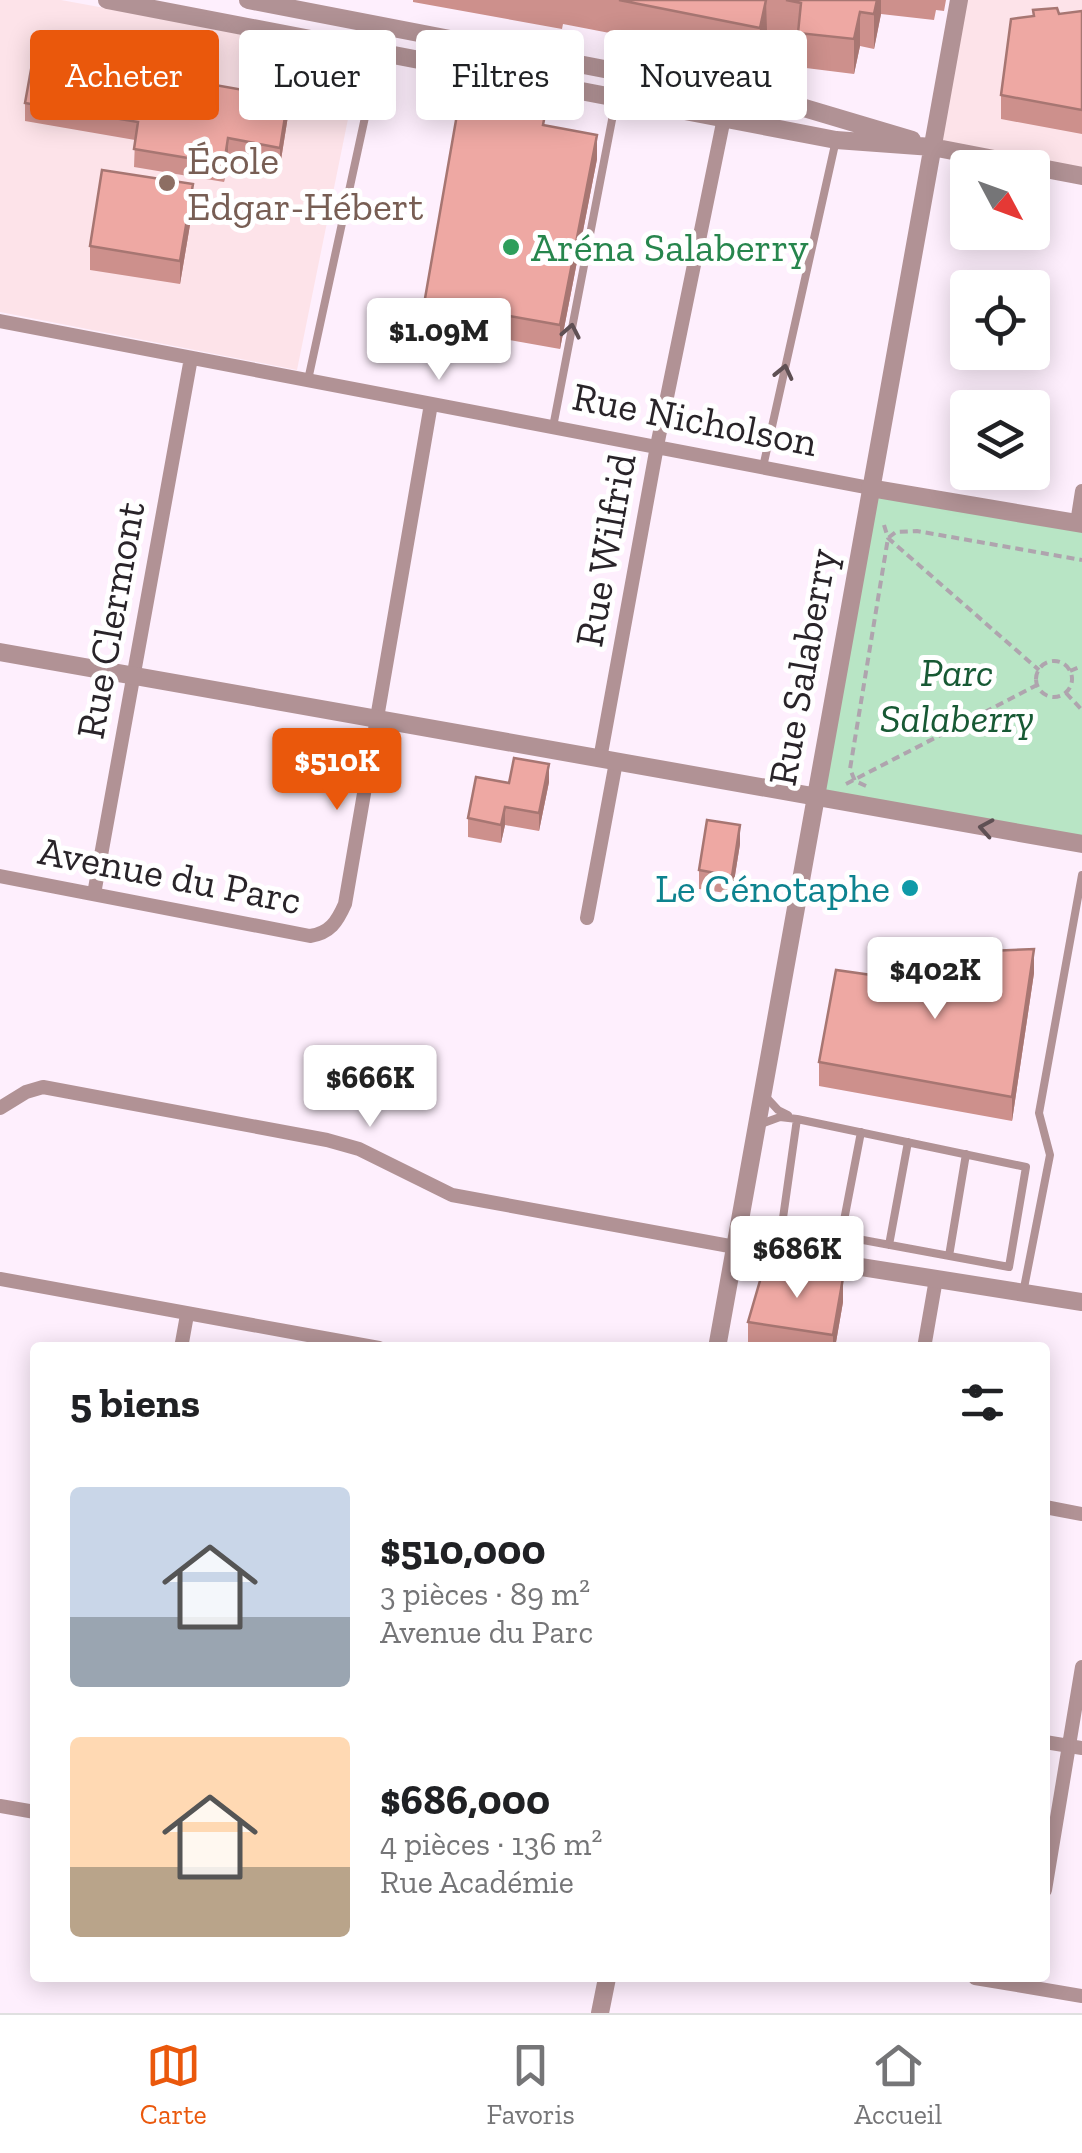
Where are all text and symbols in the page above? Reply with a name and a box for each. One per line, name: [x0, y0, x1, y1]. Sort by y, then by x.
chip: Acheter: [30, 30, 219, 120]
chip: Louer: [239, 30, 396, 120]
chip: Filtres: [416, 30, 584, 120]
chip: Nouveau: [604, 30, 807, 120]
place label: École Edgar-Hébert: [187, 136, 423, 230]
north arrow: [950, 150, 1050, 250]
map controls: [950, 150, 1050, 490]
marker: École Edgar-Hébert: [156, 172, 178, 194]
place label: Aréna Salaberry: [531, 223, 809, 271]
marker: Aréna Salaberry: [500, 236, 522, 258]
button: locate: [950, 270, 1050, 370]
pin: $1.09M: [358, 298, 520, 383]
text: $1.09M: [389, 311, 489, 349]
one-way arrow: [560, 323, 581, 340]
one-way arrow: [772, 364, 793, 381]
street label: Rue Nicholson: [569, 372, 821, 466]
button: layers: [950, 390, 1050, 490]
street label: Rue Wilfrid: [564, 450, 646, 650]
street label: Rue Clermont: [66, 498, 154, 742]
street label: Rue Salaberry: [758, 544, 847, 789]
park label: Parc Salaberry: [880, 648, 1034, 742]
pin: $510K: [267, 728, 407, 813]
text: $510K: [294, 741, 380, 779]
one-way arrow: [978, 818, 994, 839]
street label: Avenue du Parc: [35, 826, 305, 924]
place label: Le Cénotaphe: [655, 864, 890, 912]
marker: Le Cénotaphe: [899, 877, 921, 899]
pin: $402K: [865, 937, 1005, 1022]
text: $402K: [889, 950, 981, 988]
pin: $666K: [300, 1045, 440, 1130]
text: $666K: [326, 1058, 414, 1096]
pin: $686K: [727, 1216, 867, 1301]
text: $686K: [753, 1229, 841, 1267]
icon: filters: [955, 1375, 1010, 1430]
text: 5 biens: [70, 1377, 200, 1428]
text: $510,000: [380, 1524, 546, 1575]
icon: home: [150, 1527, 270, 1647]
text: 3 pièces · 89 m²: [380, 1575, 590, 1613]
text: Avenue du Parc: [380, 1613, 593, 1651]
text: $686,000: [380, 1774, 550, 1825]
icon: home: [150, 1777, 270, 1897]
text: 4 pièces · 136 m²: [380, 1825, 602, 1863]
text: Rue Académie: [380, 1863, 574, 1901]
tab: Carte: [140, 2038, 207, 2131]
tab: Favoris: [486, 2038, 575, 2131]
tab: Accueil: [854, 2038, 942, 2131]

